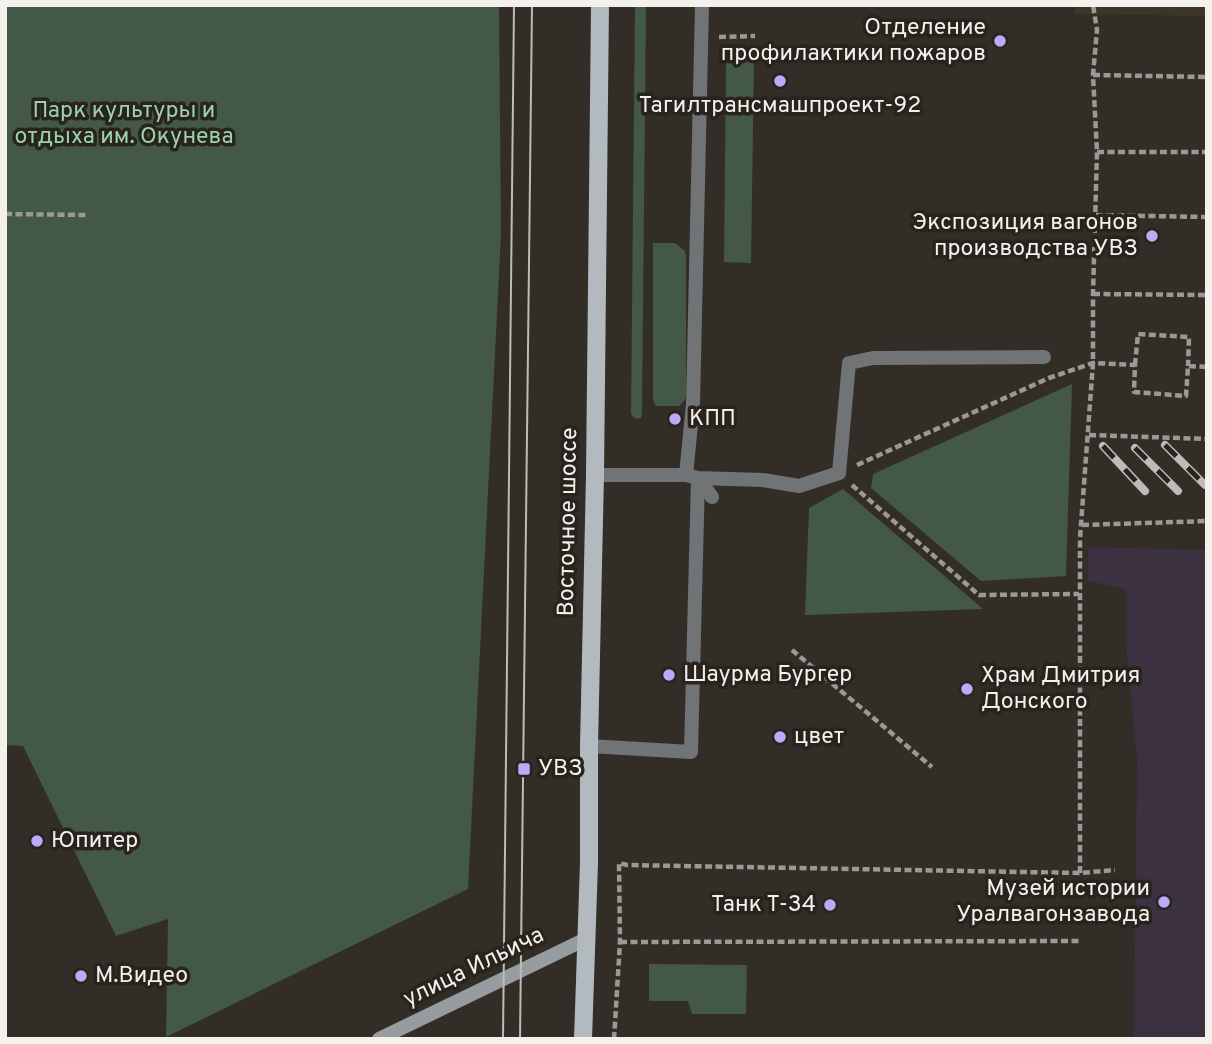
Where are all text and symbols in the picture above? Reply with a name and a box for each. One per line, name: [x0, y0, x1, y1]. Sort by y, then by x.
place label: Отделение профилактики пожаров: [721, 14, 986, 69]
marker: Отделение профилактики пожаров: [992, 33, 1008, 49]
marker: Тагилтрансмашпроект-92: [772, 73, 788, 89]
place label: Тагилтрансмашпроект-92: [639, 92, 921, 121]
park label: Парк культуры и отдыха им. Окунева: [14, 97, 234, 152]
place label: Экспозиция вагонов производства УВЗ: [913, 209, 1138, 264]
marker: Экспозиция вагонов производства УВЗ: [1144, 228, 1160, 244]
place label: КПП: [689, 405, 736, 434]
marker: КПП: [667, 411, 683, 427]
street label: Восточное шоссе: [553, 427, 585, 617]
place label: Шаурма Бургер: [683, 661, 852, 690]
place label: Храм Дмитрия Донского: [981, 662, 1140, 717]
marker: Шаурма Бургер: [661, 667, 677, 683]
marker: Храм Дмитрия Донского: [959, 681, 975, 697]
place label: цвет: [794, 723, 844, 752]
marker: цвет: [772, 729, 788, 745]
place label: УВЗ: [538, 755, 583, 784]
marker: УВЗ: [516, 761, 532, 777]
place label: Юпитер: [51, 827, 138, 856]
marker: Юпитер: [29, 833, 45, 849]
place label: Музей истории Уралвагонзавода: [956, 875, 1150, 930]
place label: Танк Т-34: [711, 891, 816, 920]
marker: Музей истории Уралвагонзавода: [1156, 894, 1172, 910]
marker: Танк Т-34: [822, 897, 838, 913]
street label: улица Ильича: [399, 921, 549, 1015]
place label: М.Видео: [95, 962, 188, 991]
marker: М.Видео: [73, 968, 89, 984]

